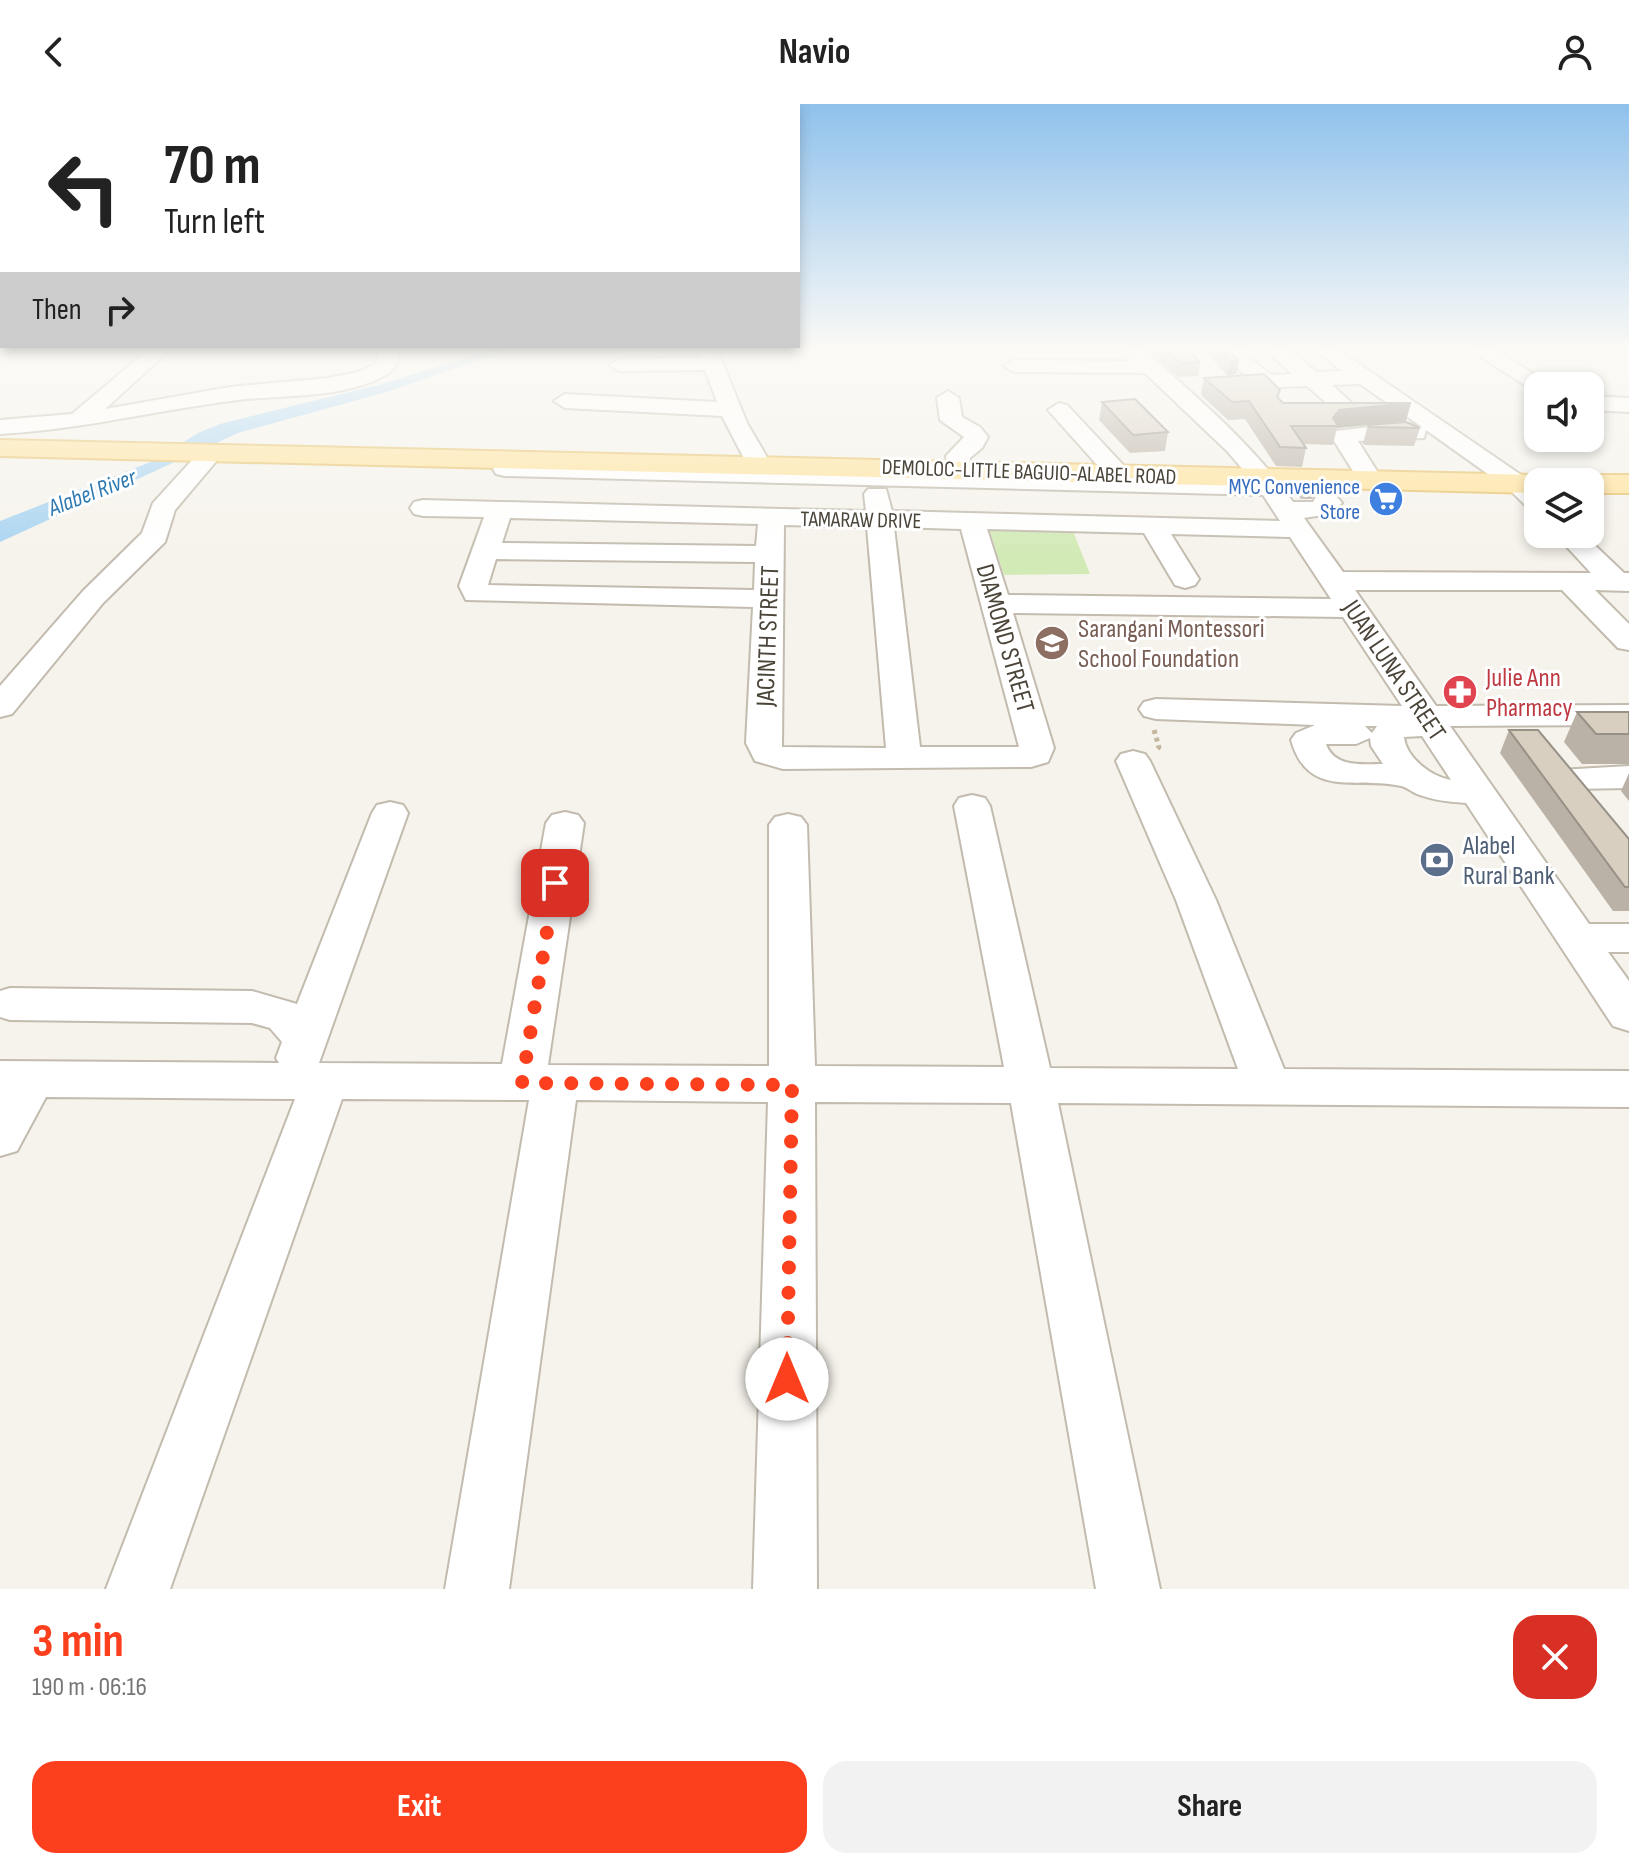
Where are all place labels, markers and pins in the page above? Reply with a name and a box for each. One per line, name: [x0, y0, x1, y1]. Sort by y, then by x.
place label: MYC Convenience Store: [1229, 474, 1360, 526]
supermarket icon: MYC Convenience Store: [1367, 480, 1405, 518]
place label: Sarangani Montessori School Foundation: [1078, 614, 1265, 675]
school or university icon: Sarangani Montessori School Foundation: [1033, 624, 1071, 662]
place label: Julie Ann Pharmacy: [1485, 663, 1573, 724]
pharmacy icon: Julie Ann Pharmacy: [1441, 673, 1479, 711]
place label: Alabel Rural Bank: [1462, 831, 1555, 892]
bank icon: Alabel Rural Bank: [1418, 841, 1456, 879]
pin: [521, 849, 589, 917]

